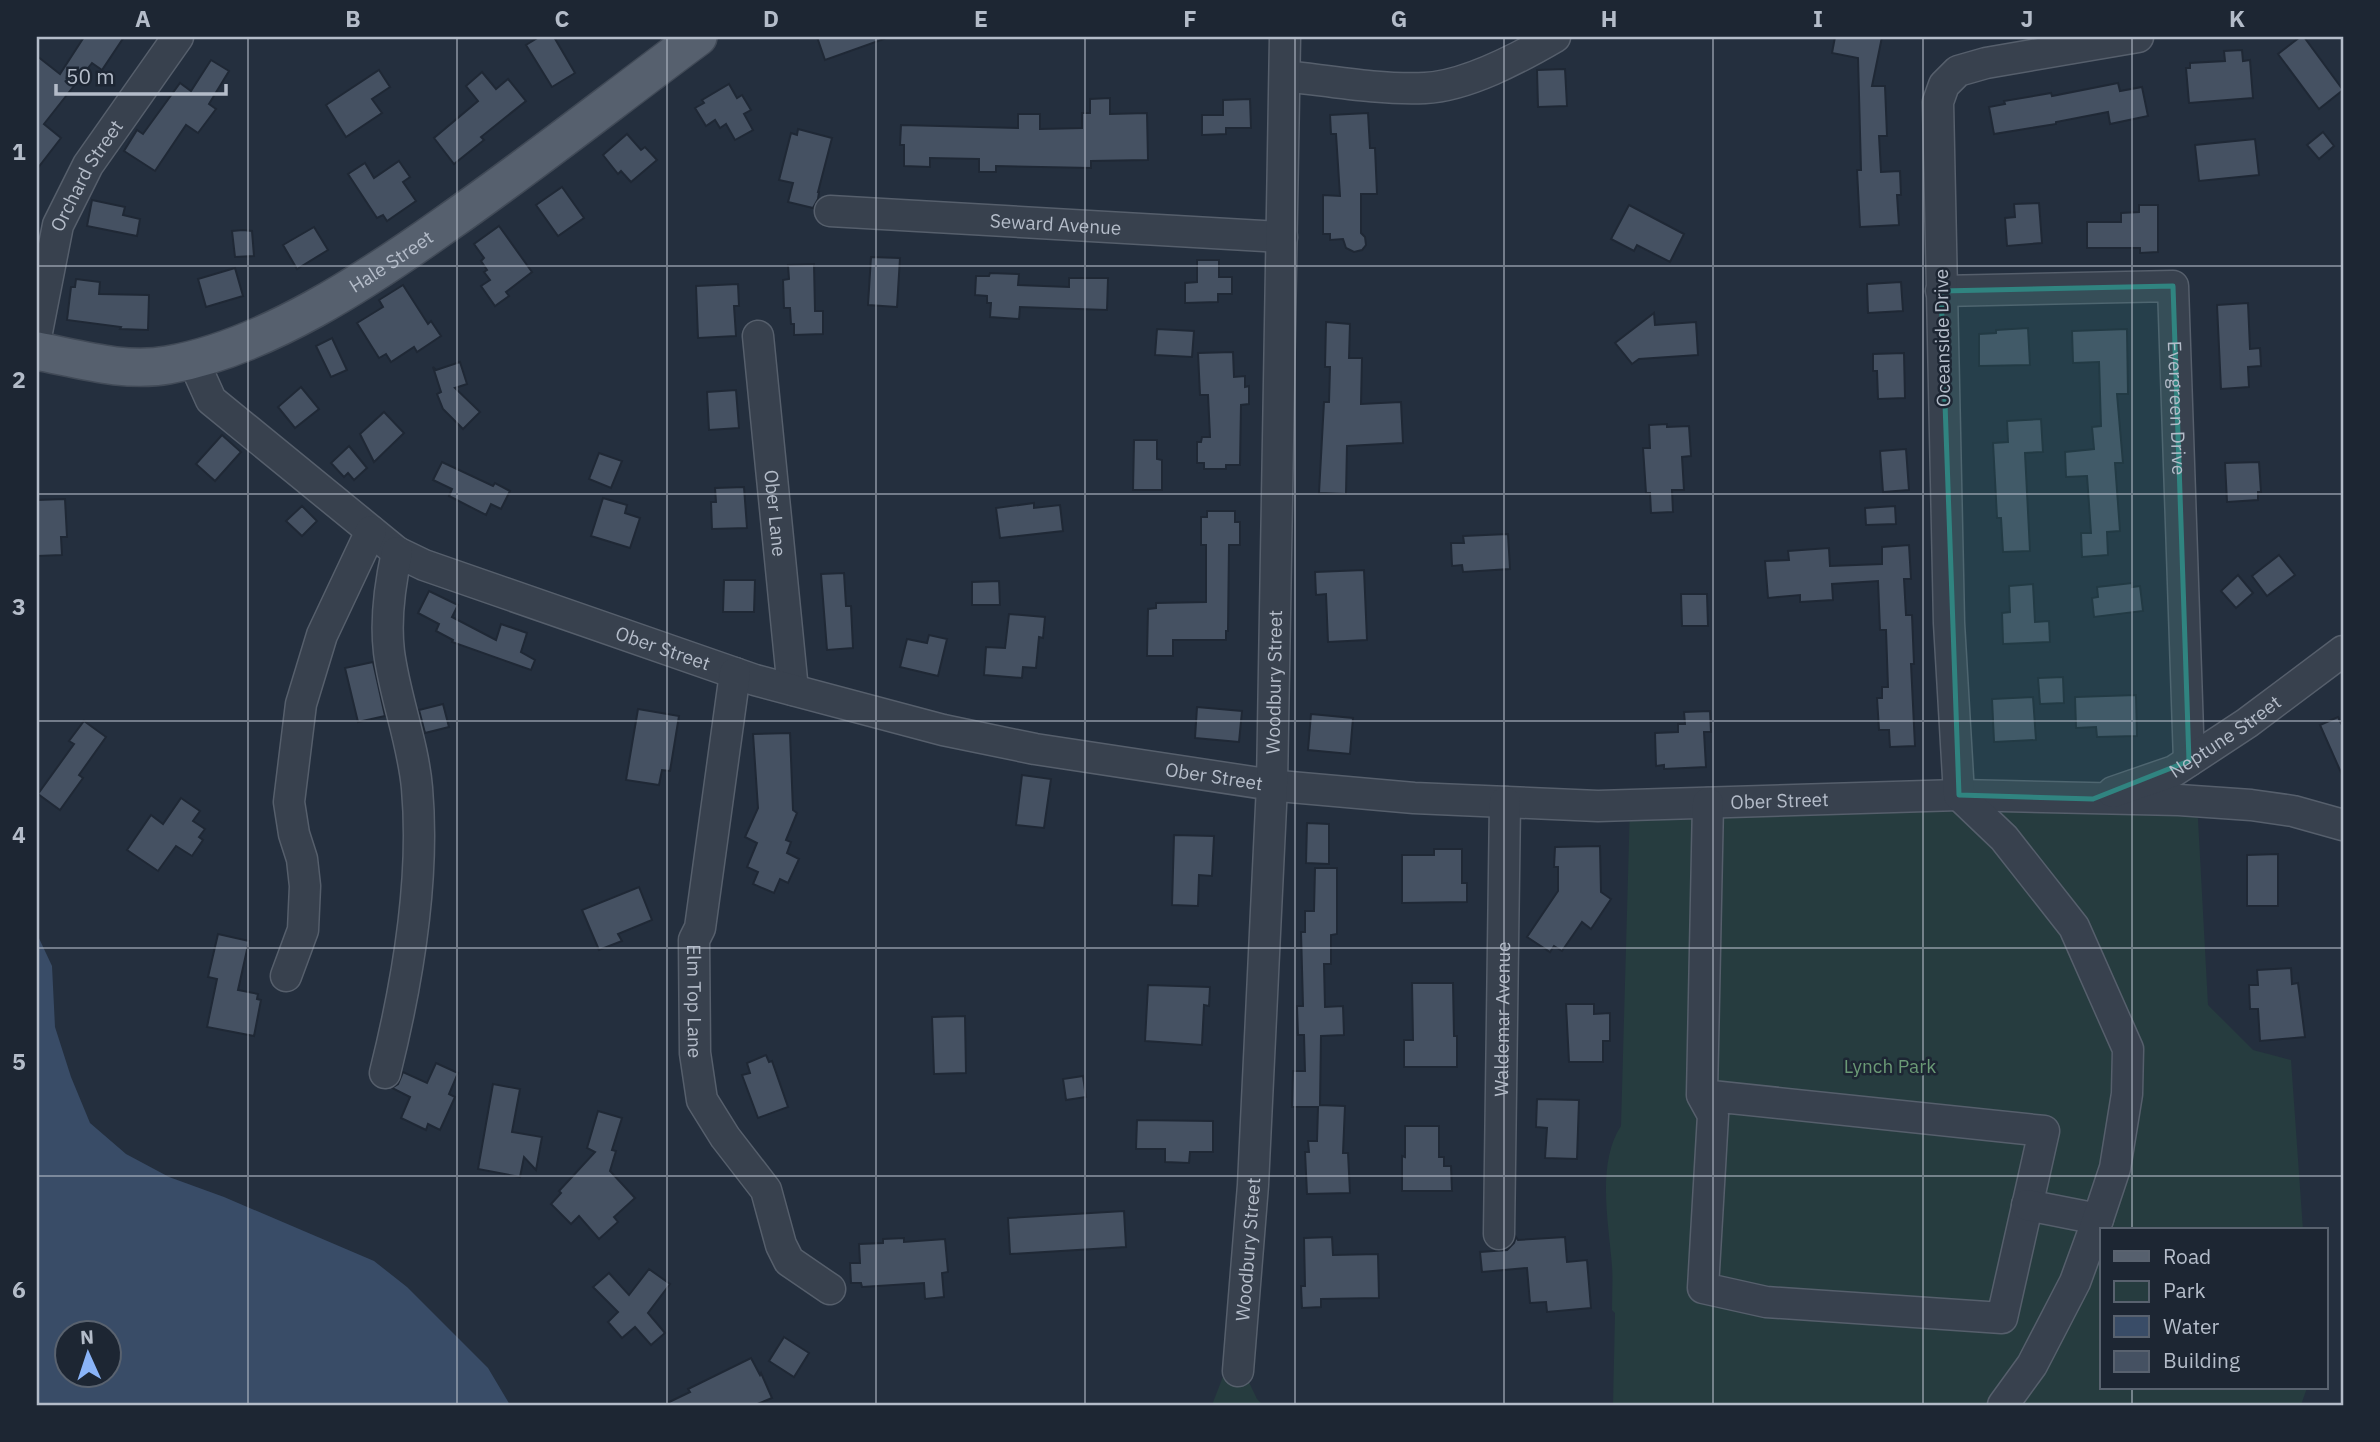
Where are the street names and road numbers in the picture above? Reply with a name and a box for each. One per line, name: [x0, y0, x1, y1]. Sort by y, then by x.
street label: Orchard Street: [45, 115, 128, 235]
street label: Seward Avenue: [989, 208, 1122, 240]
street label: Hale Street: [344, 225, 438, 298]
street label: Oceanside Drive: [1929, 269, 1955, 407]
street label: Evergreen Drive: [2163, 340, 2191, 475]
street label: Ober Lane: [759, 469, 792, 558]
street label: Woodbury Street: [1261, 610, 1287, 754]
street label: Ober Street: [612, 621, 713, 676]
street label: Neptune Street: [2164, 690, 2286, 783]
street label: Ober Street: [1164, 757, 1265, 795]
street label: Ober Street: [1730, 787, 1829, 814]
street label: Waldemar Avenue: [1489, 941, 1515, 1097]
street label: Elm Top Lane: [682, 944, 707, 1058]
street label: Woodbury Street: [1230, 1177, 1265, 1322]

